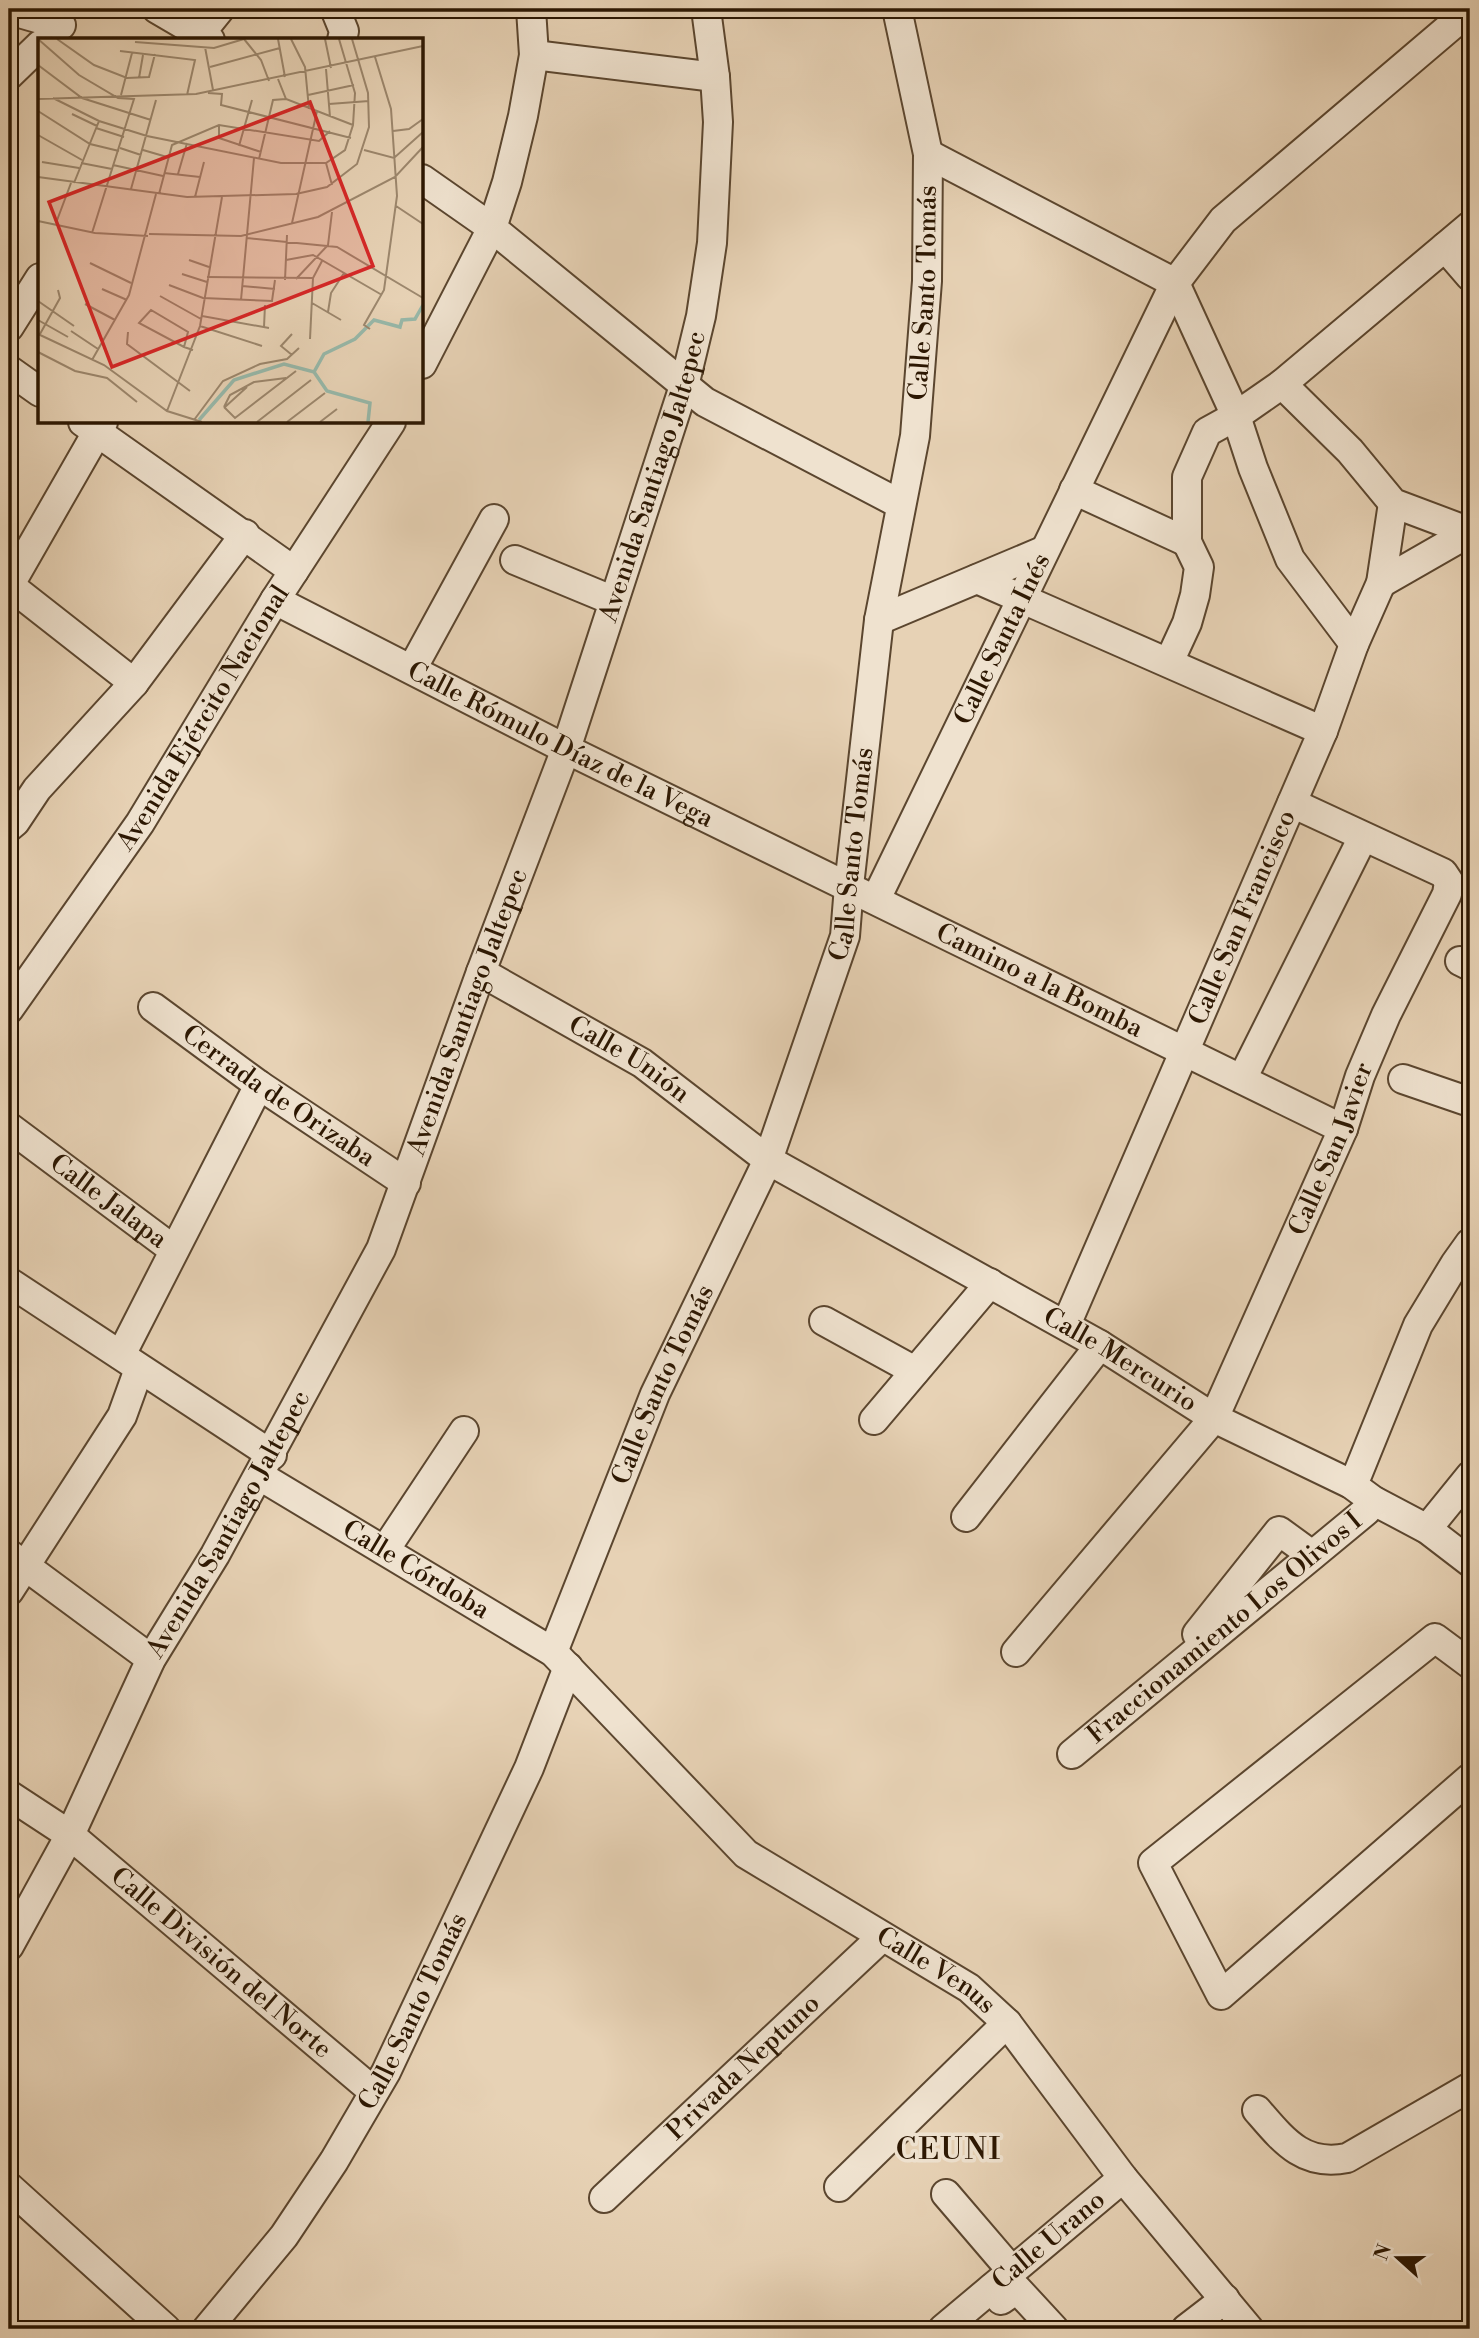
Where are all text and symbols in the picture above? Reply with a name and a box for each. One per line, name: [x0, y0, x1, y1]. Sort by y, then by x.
inset map: [38, 38, 424, 424]
street label: Calle Santo Tomás: [902, 185, 944, 401]
street label: Avenida Santiago Jaltepec: [592, 328, 713, 627]
street label: Calle Santa Inés: [947, 548, 1057, 730]
street label: Avenida Ejército Nacional: [109, 579, 296, 858]
street label: Calle Rómulo Díaz de la Vega: [402, 655, 719, 835]
street label: Calle Santo Tomás: [821, 746, 881, 966]
street label: Calle San Francisco: [1182, 805, 1303, 1030]
street label: Avenida Santiago Jaltepec: [400, 864, 535, 1161]
street label: Camino a la Bomba: [931, 916, 1149, 1045]
street label: Calle Unión: [563, 1009, 696, 1110]
street label: Cerrada de Orizaba: [176, 1018, 382, 1174]
street label: Calle San Javier: [1282, 1058, 1380, 1240]
street label: Calle Jalapa: [43, 1147, 174, 1256]
street label: Calle Santo Tomás: [605, 1280, 721, 1489]
street label: Calle Mercurio: [1038, 1301, 1203, 1419]
street label: Avenida Santiago Jaltepec: [139, 1385, 317, 1665]
street label: Fraccionamiento Los Olivos I: [1081, 1505, 1369, 1751]
street label: Calle Córdoba: [337, 1513, 496, 1627]
street label: Calle División del Norte: [104, 1860, 338, 2065]
street label: Calle Santo Tomás: [351, 1908, 474, 2116]
street label: Calle Venus: [870, 1920, 1002, 2021]
street label: Privada Neptuno: [660, 1988, 827, 2147]
district label: CEUNI: [896, 2131, 1002, 2169]
street label: Calle Urano: [986, 2184, 1112, 2297]
north arrow: [1364, 2222, 1434, 2292]
text: N: [1369, 2241, 1397, 2264]

